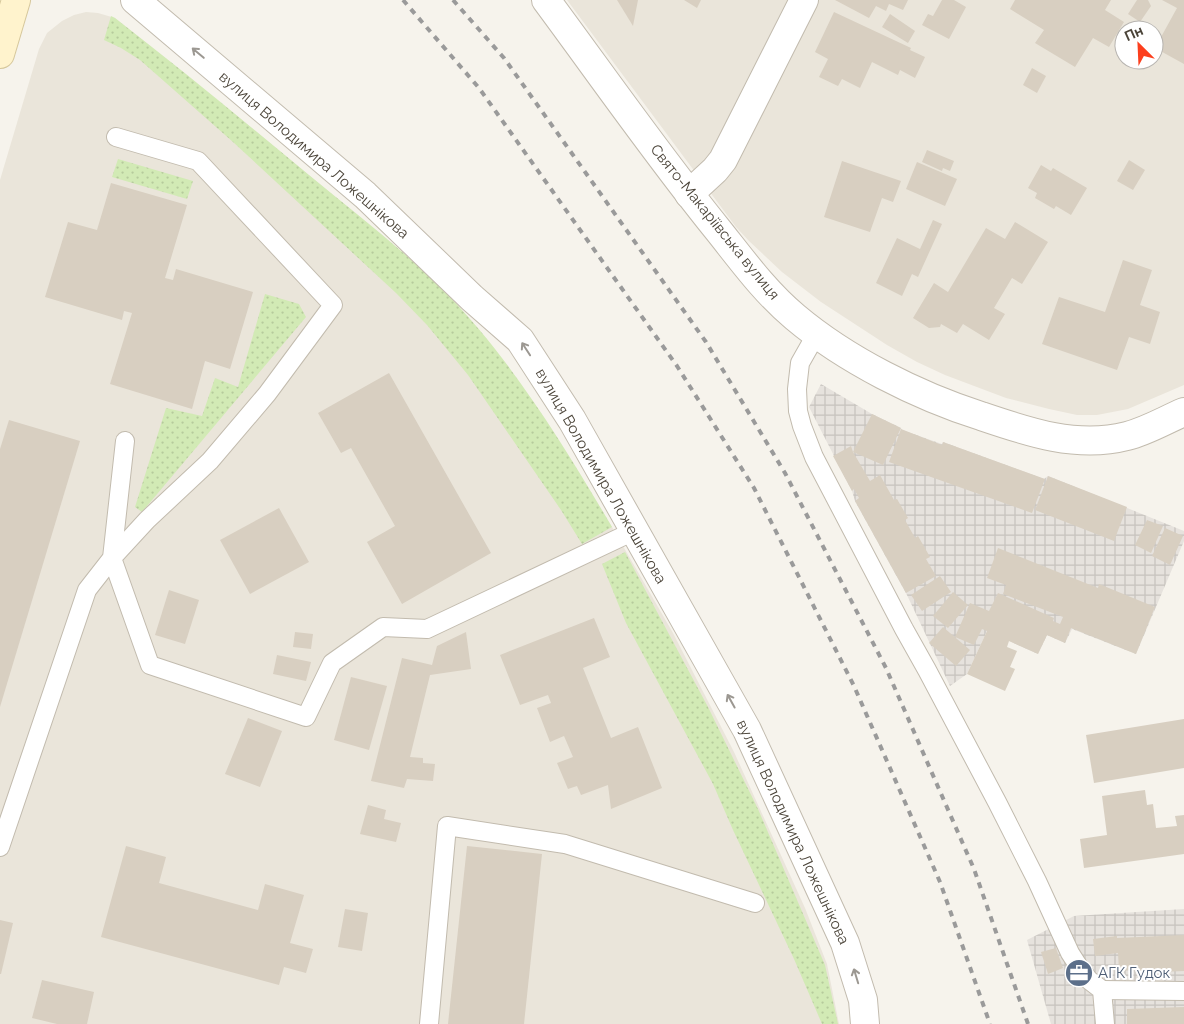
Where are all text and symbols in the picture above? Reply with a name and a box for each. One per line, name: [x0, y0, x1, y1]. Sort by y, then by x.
north arrow: [1114, 20, 1164, 70]
text: Пн: [1122, 22, 1145, 44]
one-way arrow: [191, 47, 204, 59]
street label: вулиця Володимира Ложешнікова: [215, 68, 413, 242]
street label: Свято-Макаріївська вулиця: [647, 141, 783, 303]
one-way arrow: [520, 343, 530, 357]
street label: вулиця Володимира Ложешнікова: [532, 365, 670, 587]
one-way arrow: [726, 694, 736, 709]
street label: вулиця Володимира Ложешнікова: [733, 717, 853, 947]
office icon: АГК Гудок: [1064, 958, 1094, 988]
place label: АГК Гудок: [1098, 964, 1171, 982]
one-way arrow: [850, 969, 860, 985]

